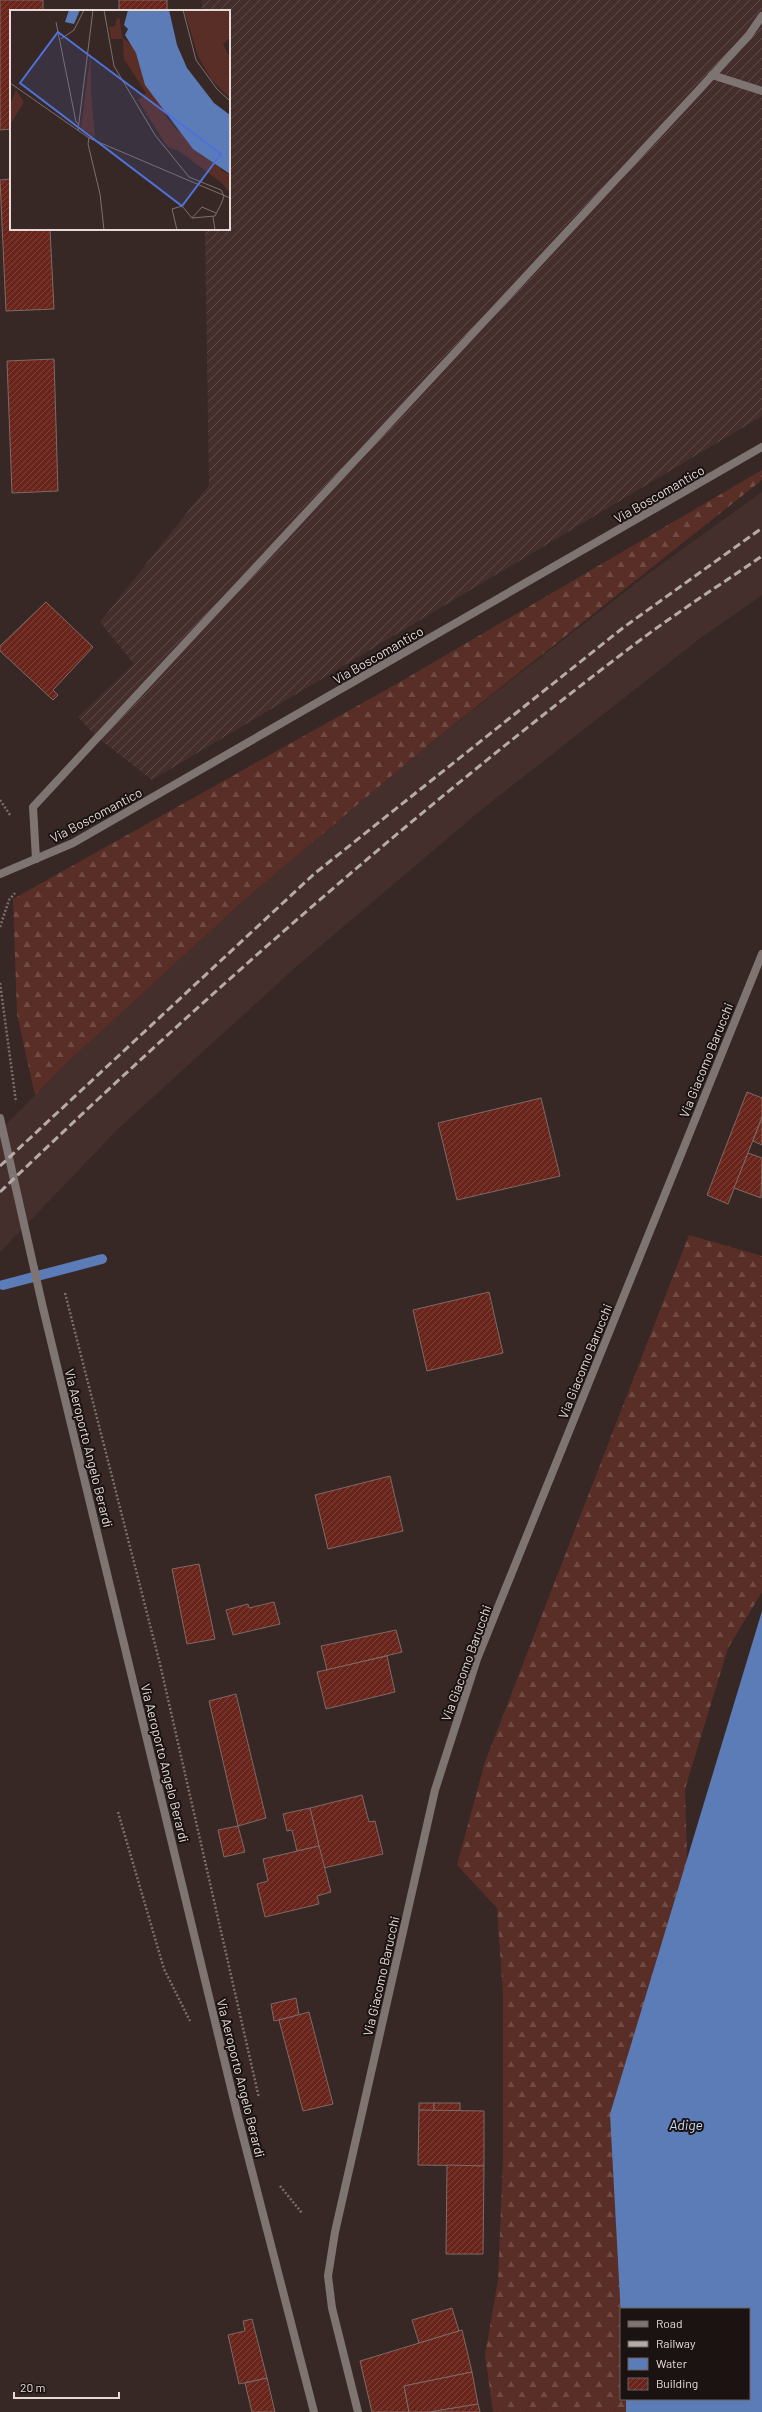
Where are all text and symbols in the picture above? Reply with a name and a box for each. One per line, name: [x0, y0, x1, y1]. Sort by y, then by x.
inset map: [10, 10, 230, 230]
street label: Via Boscomantico: [611, 462, 707, 526]
street label: Via Boscomantico: [330, 623, 426, 687]
street label: Via Boscomantico: [47, 784, 145, 846]
street label: Via Giacomo Barucchi: [676, 1000, 736, 1120]
street label: Via Giacomo Barucchi: [555, 1301, 615, 1421]
street label: Via Aeroporto Angelo Berardi: [62, 1367, 116, 1529]
street label: Via Giacomo Barucchi: [438, 1603, 494, 1723]
street label: Via Aeroporto Angelo Berardi: [138, 1682, 192, 1844]
street label: Via Giacomo Barucchi: [359, 1915, 403, 2037]
street label: Via Aeroporto Angelo Berardi: [214, 1997, 268, 2159]
water label: Adige: [669, 2116, 703, 2133]
legend: [620, 2308, 750, 2400]
text: Road: [656, 2316, 683, 2330]
text: Railway: [656, 2336, 696, 2350]
text: Water: [656, 2356, 688, 2370]
scale bar: [14, 2374, 119, 2400]
text: Building: [656, 2376, 698, 2390]
text: 20 m: [20, 2380, 46, 2394]

